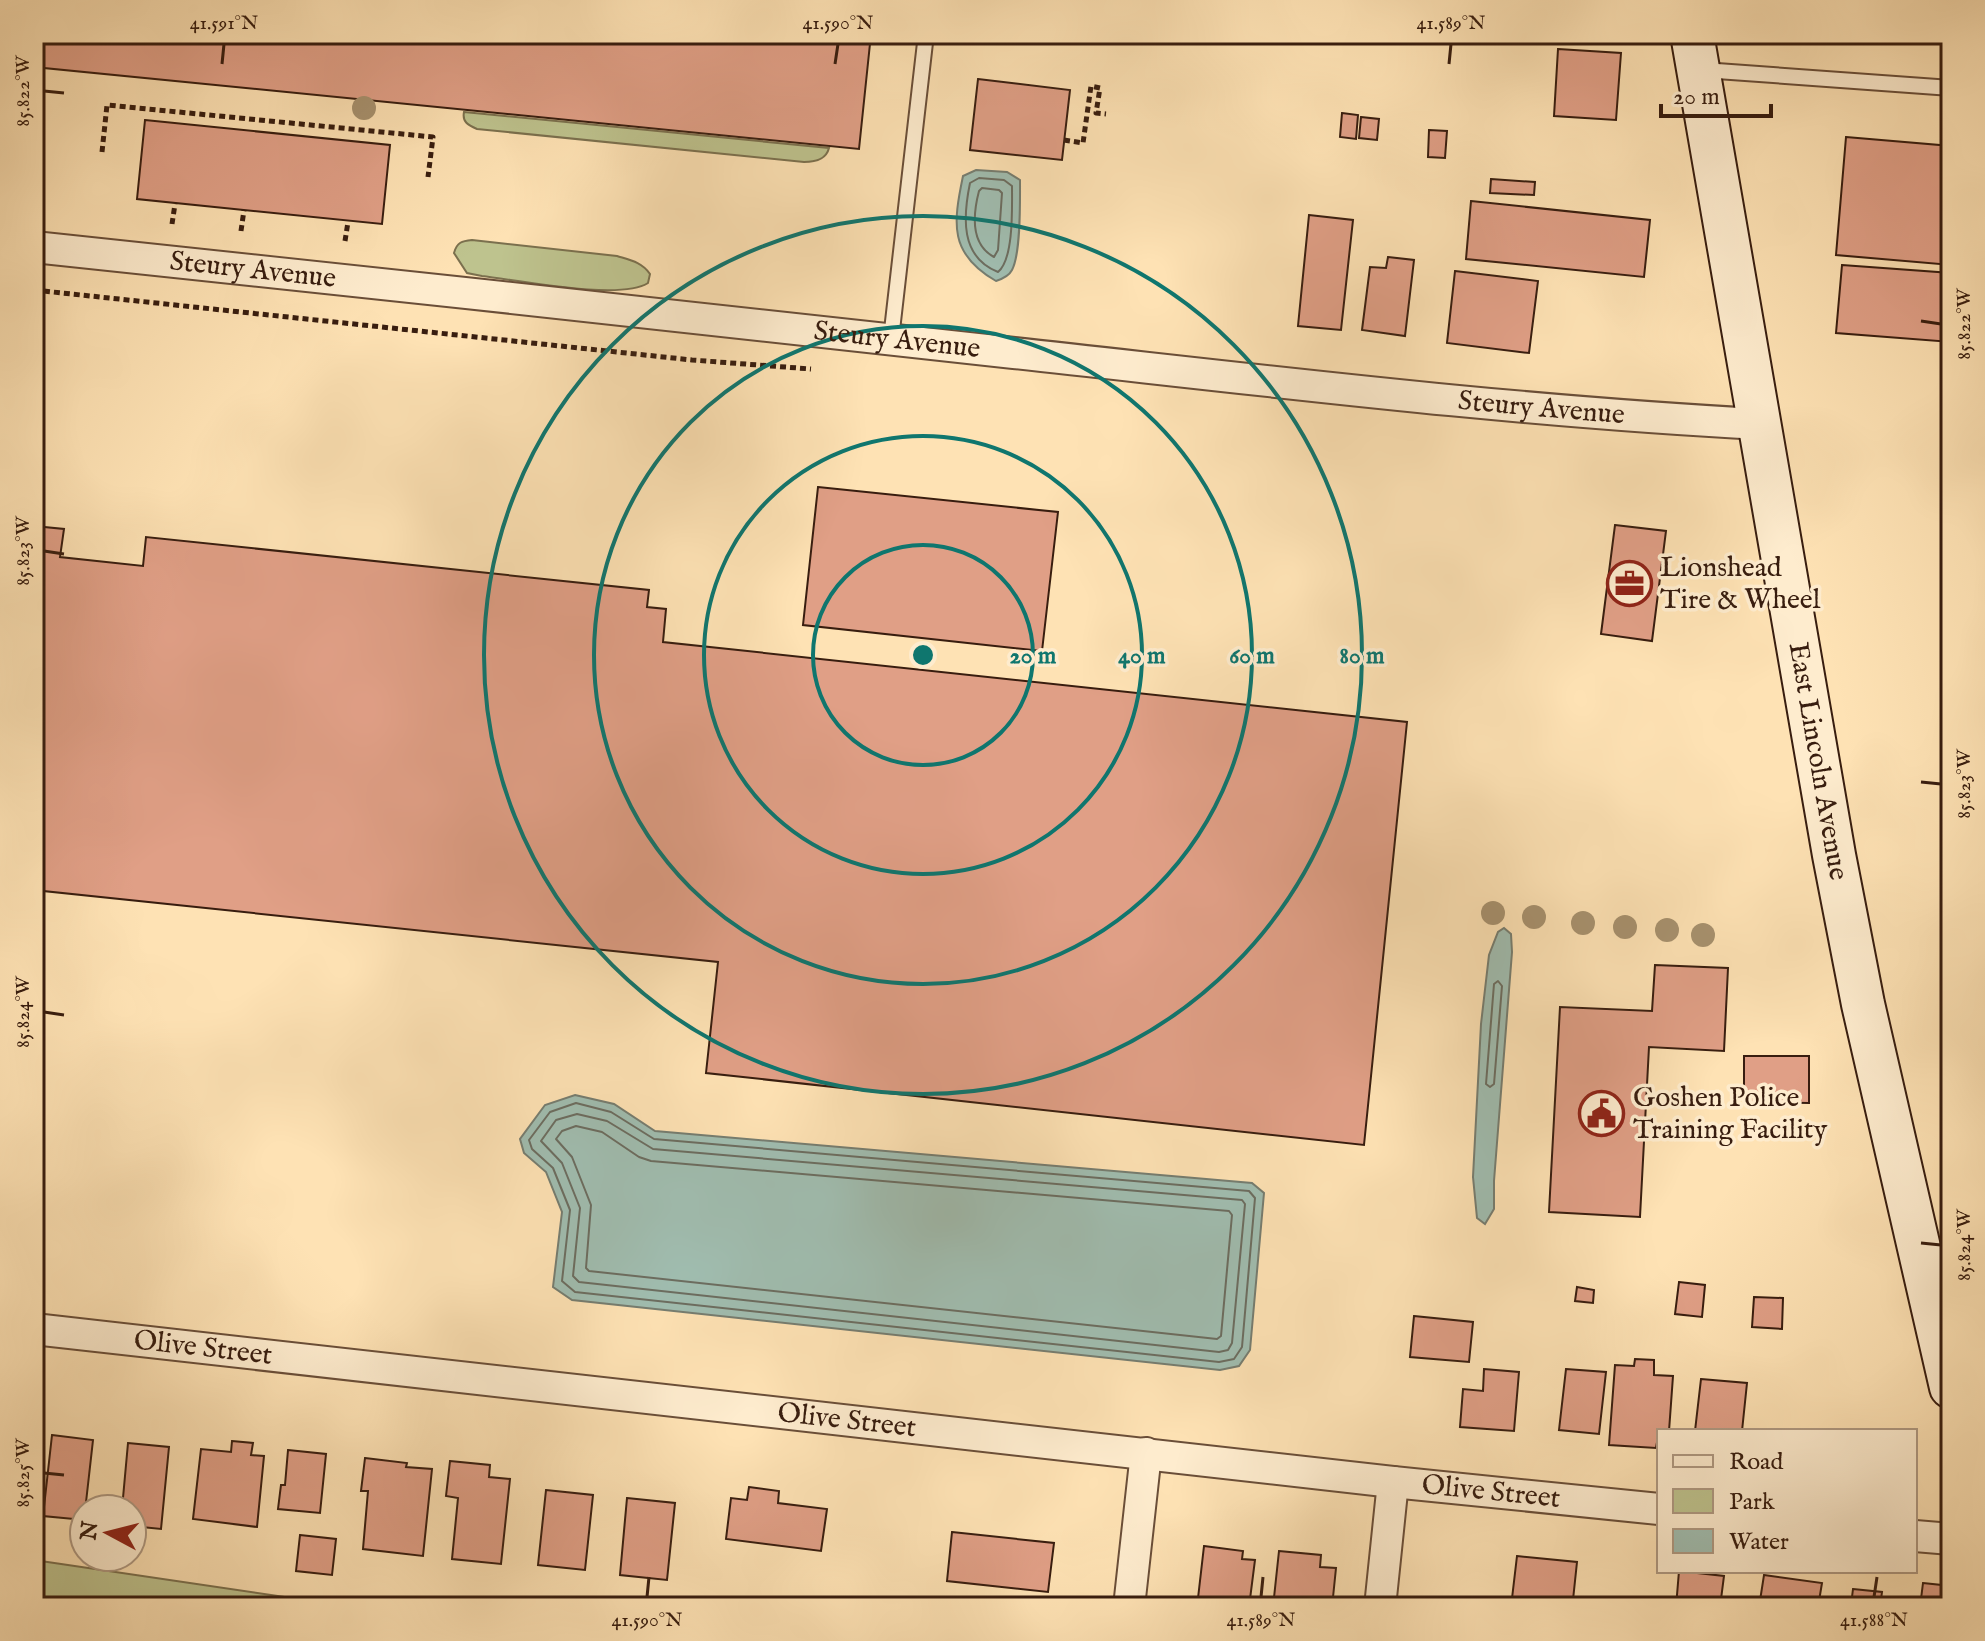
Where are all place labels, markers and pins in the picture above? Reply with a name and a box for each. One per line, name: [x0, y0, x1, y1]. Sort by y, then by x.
place label: Lionshead Tire & Wheel: [1660, 551, 1821, 618]
office icon: Lionshead Tire & Wheel: [1605, 560, 1653, 608]
centre of rings: [909, 641, 937, 669]
place label: Goshen Police Training Facility: [1633, 1081, 1827, 1148]
public building icon: Goshen Police Training Facility: [1578, 1090, 1626, 1138]

